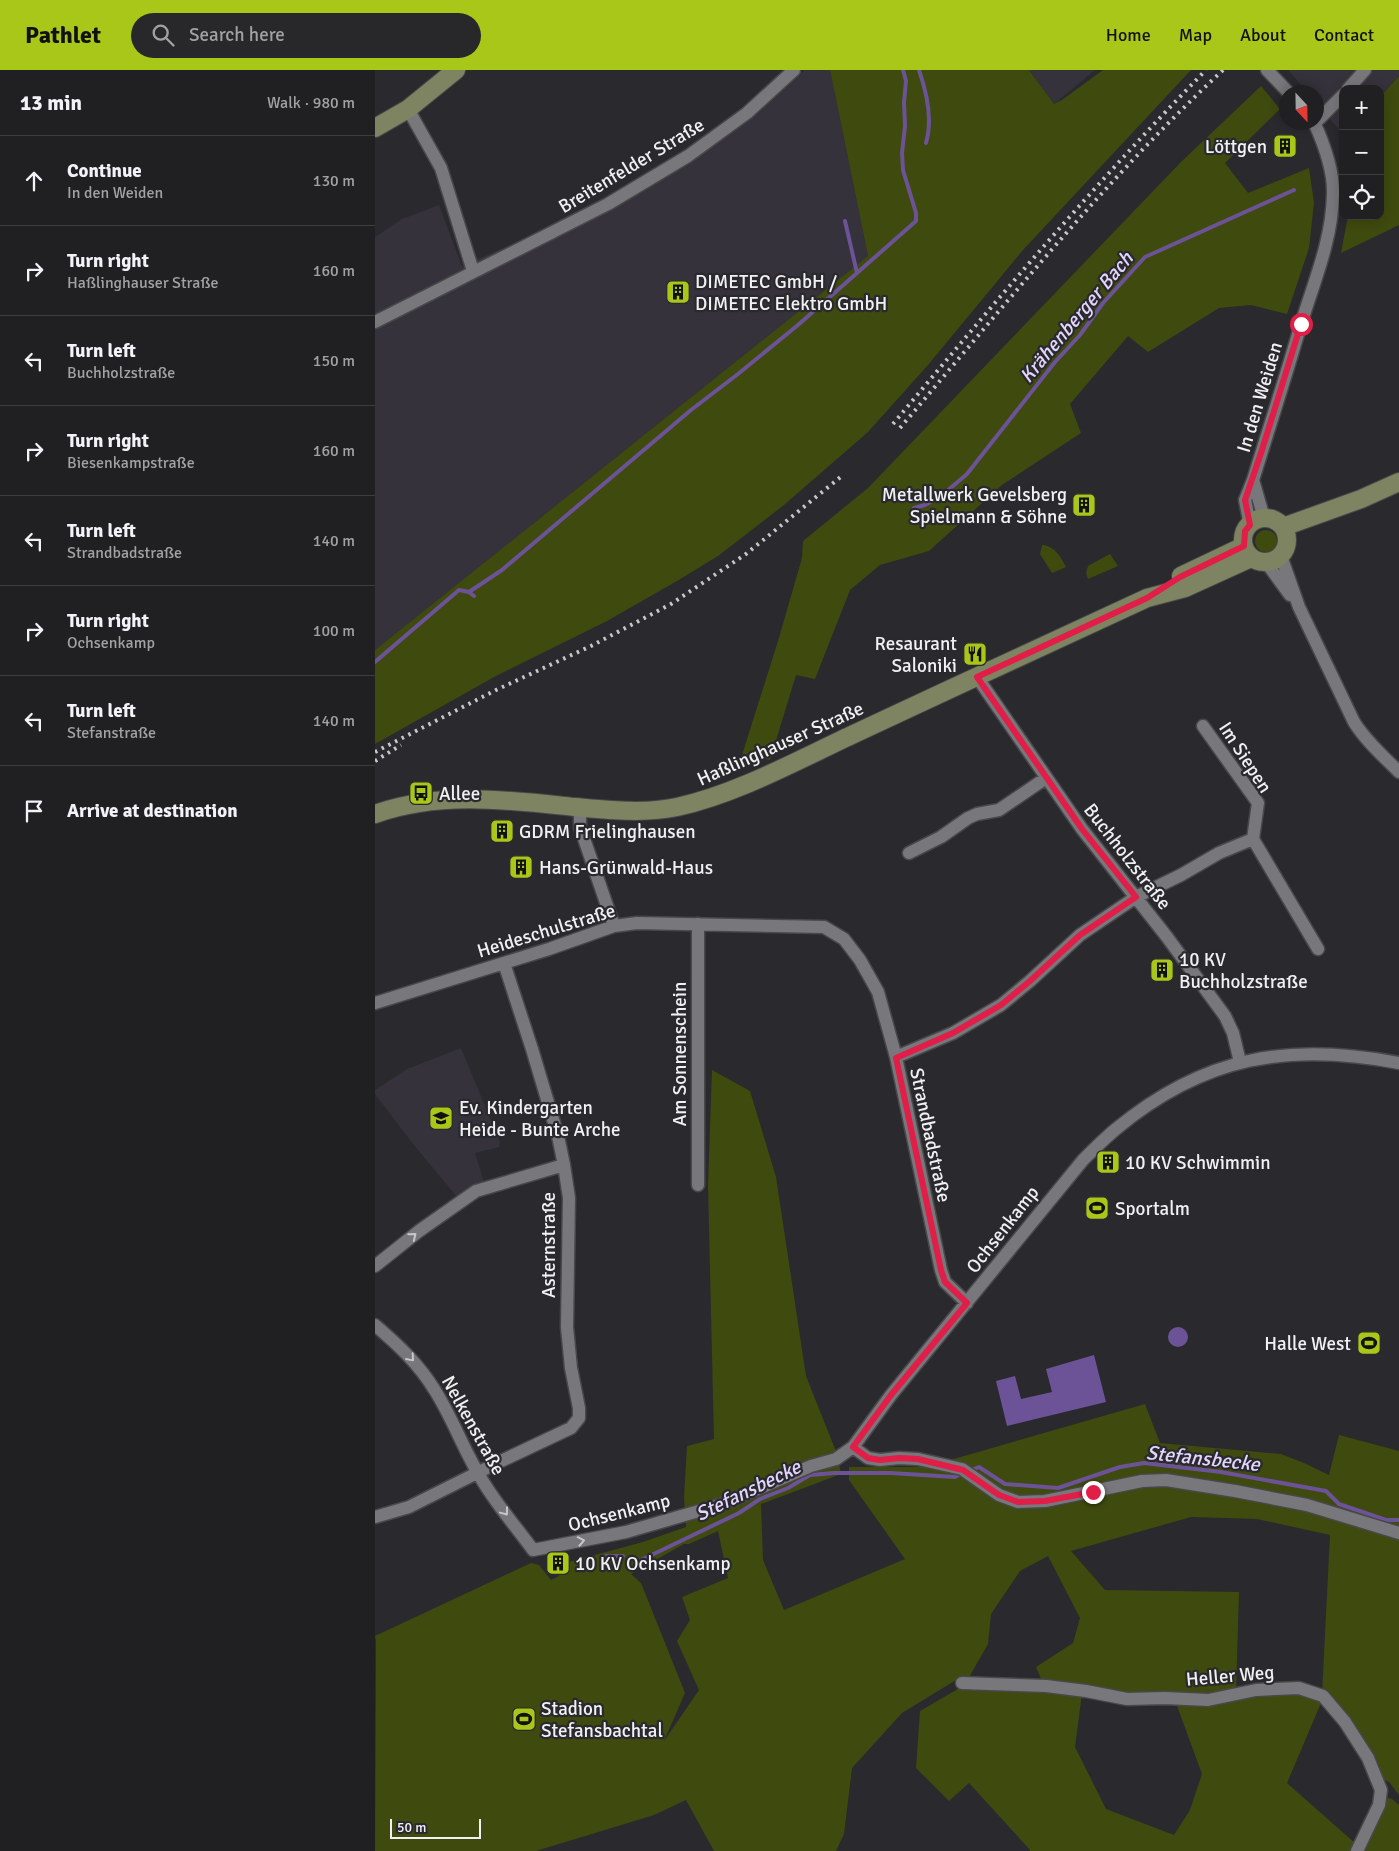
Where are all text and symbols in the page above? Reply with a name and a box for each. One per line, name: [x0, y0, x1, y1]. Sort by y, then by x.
search box: [131, 13, 481, 58]
text: Pathlet: [25, 20, 101, 50]
icon: search: [149, 21, 177, 49]
text: Search here: [189, 23, 285, 47]
text: Home: [1106, 24, 1151, 46]
text: Map: [1179, 24, 1212, 46]
text: About: [1240, 24, 1286, 46]
text: Contact: [1314, 24, 1374, 46]
north arrow: [1279, 85, 1324, 130]
map controls: [1339, 85, 1384, 220]
button: +: [1339, 85, 1384, 130]
text: 13 min: [20, 90, 82, 116]
text: Walk · 980 m: [267, 93, 355, 113]
street label: Breitenfelder Straße: [554, 113, 709, 219]
button: −: [1339, 130, 1384, 175]
building icon: Löttgen: [1272, 133, 1298, 159]
place label: Löttgen: [1205, 135, 1267, 159]
text: Continue: [67, 159, 142, 183]
icon: ahead: [20, 167, 48, 195]
text: 130 m: [313, 171, 355, 191]
button: locate: [1339, 175, 1384, 220]
text: In den Weiden: [67, 183, 163, 203]
water label: Krähenberger Bach: [1014, 246, 1139, 388]
text: Turn right: [67, 249, 149, 273]
icon: right: [20, 257, 48, 285]
text: 160 m: [313, 261, 355, 281]
place label: DIMETEC GmbH / DIMETEC Elektro GmbH: [695, 270, 887, 316]
text: Haßlinghauser Straße: [67, 273, 218, 293]
building icon: DIMETEC GmbH / DIMETEC Elektro GmbH: [665, 279, 691, 305]
route start: [1290, 313, 1313, 336]
text: Turn left: [67, 339, 136, 363]
street label: In den Weiden: [1232, 339, 1288, 455]
icon: left: [20, 347, 48, 375]
text: 150 m: [313, 351, 355, 371]
text: Buchholzstraße: [67, 363, 175, 383]
text: Turn right: [67, 429, 149, 453]
icon: right: [20, 437, 48, 465]
text: 160 m: [313, 441, 355, 461]
text: Biesenkampstraße: [67, 453, 195, 473]
place label: Metallwerk Gevelsberg Spielmann & Söhne: [882, 483, 1067, 529]
building icon: Metallwerk Gevelsberg Spielmann & Söhne: [1071, 492, 1097, 518]
text: Turn left: [67, 519, 136, 543]
icon: left: [20, 527, 48, 555]
text: 140 m: [313, 531, 355, 551]
text: Strandbadstraße: [67, 543, 182, 563]
text: Turn right: [67, 609, 149, 633]
icon: right: [20, 617, 48, 645]
text: 100 m: [313, 621, 355, 641]
place label: Resaurant Saloniki: [874, 632, 957, 678]
text: Ochsenkamp: [67, 633, 155, 653]
restaurant icon: Resaurant Saloniki: [962, 641, 988, 667]
street label: Haßlinghauser Straße: [693, 696, 867, 791]
text: Turn left: [67, 699, 136, 723]
icon: left: [20, 707, 48, 735]
text: 140 m: [313, 711, 355, 731]
street label: Im Siepen: [1213, 717, 1277, 798]
text: Stefanstraße: [67, 723, 156, 743]
bus stop icon: Allee: [408, 780, 434, 806]
place label: Allee: [439, 782, 480, 806]
icon: arrive: [20, 797, 48, 825]
text: Arrive at destination: [67, 799, 238, 823]
street label: Buchholzstraße: [1078, 799, 1176, 915]
building icon: GDRM Frielinghausen: [489, 818, 515, 844]
place label: GDRM Frielinghausen: [519, 820, 696, 844]
building icon: Hans-Grünwald-Haus: [508, 854, 534, 880]
place label: Hans-Grünwald-Haus: [539, 856, 713, 880]
street label: Heideschulstraße: [474, 899, 618, 963]
place label: 10 KV Buchholzstraße: [1179, 948, 1308, 994]
building icon: 10 KV Buchholzstraße: [1149, 957, 1175, 983]
street label: Am Sonnenschein: [668, 982, 692, 1126]
street label: Strandbadstraße: [904, 1066, 956, 1205]
place label: Ev. Kindergarten Heide - Bunte Arche: [459, 1096, 621, 1142]
school or university icon: Ev. Kindergarten Heide - Bunte Arche: [428, 1105, 454, 1131]
building icon: 10 KV Schwimmin: [1095, 1149, 1121, 1175]
place label: 10 KV Schwimmin: [1125, 1151, 1271, 1175]
street label: Ochsenkamp: [961, 1181, 1044, 1278]
street label: Asternstraße: [537, 1192, 561, 1298]
sports icon: Sportalm: [1084, 1195, 1110, 1221]
place label: Sportalm: [1115, 1197, 1190, 1221]
one-way arrow: [407, 1233, 416, 1241]
sports icon: Halle West: [1356, 1330, 1382, 1356]
place label: Halle West: [1264, 1332, 1351, 1356]
one-way arrow: [405, 1352, 414, 1361]
street label: Nelkenstraße: [436, 1372, 510, 1479]
water label: Stefansbecke: [1145, 1440, 1262, 1477]
water label: Stefansbecke: [691, 1454, 806, 1527]
route end: [1082, 1481, 1105, 1504]
street label: Ochsenkamp: [566, 1489, 673, 1537]
one-way arrow: [499, 1506, 507, 1515]
one-way arrow: [577, 1536, 586, 1547]
building icon: 10 KV Ochsenkamp: [545, 1550, 571, 1576]
place label: 10 KV Ochsenkamp: [575, 1552, 731, 1576]
street label: Heller Weg: [1185, 1660, 1275, 1692]
place label: Stadion Stefansbachtal: [541, 1697, 663, 1743]
sports icon: Stadion Stefansbachtal: [511, 1706, 537, 1732]
scale bar: [390, 1816, 481, 1839]
text: 50 m: [397, 1819, 426, 1836]

